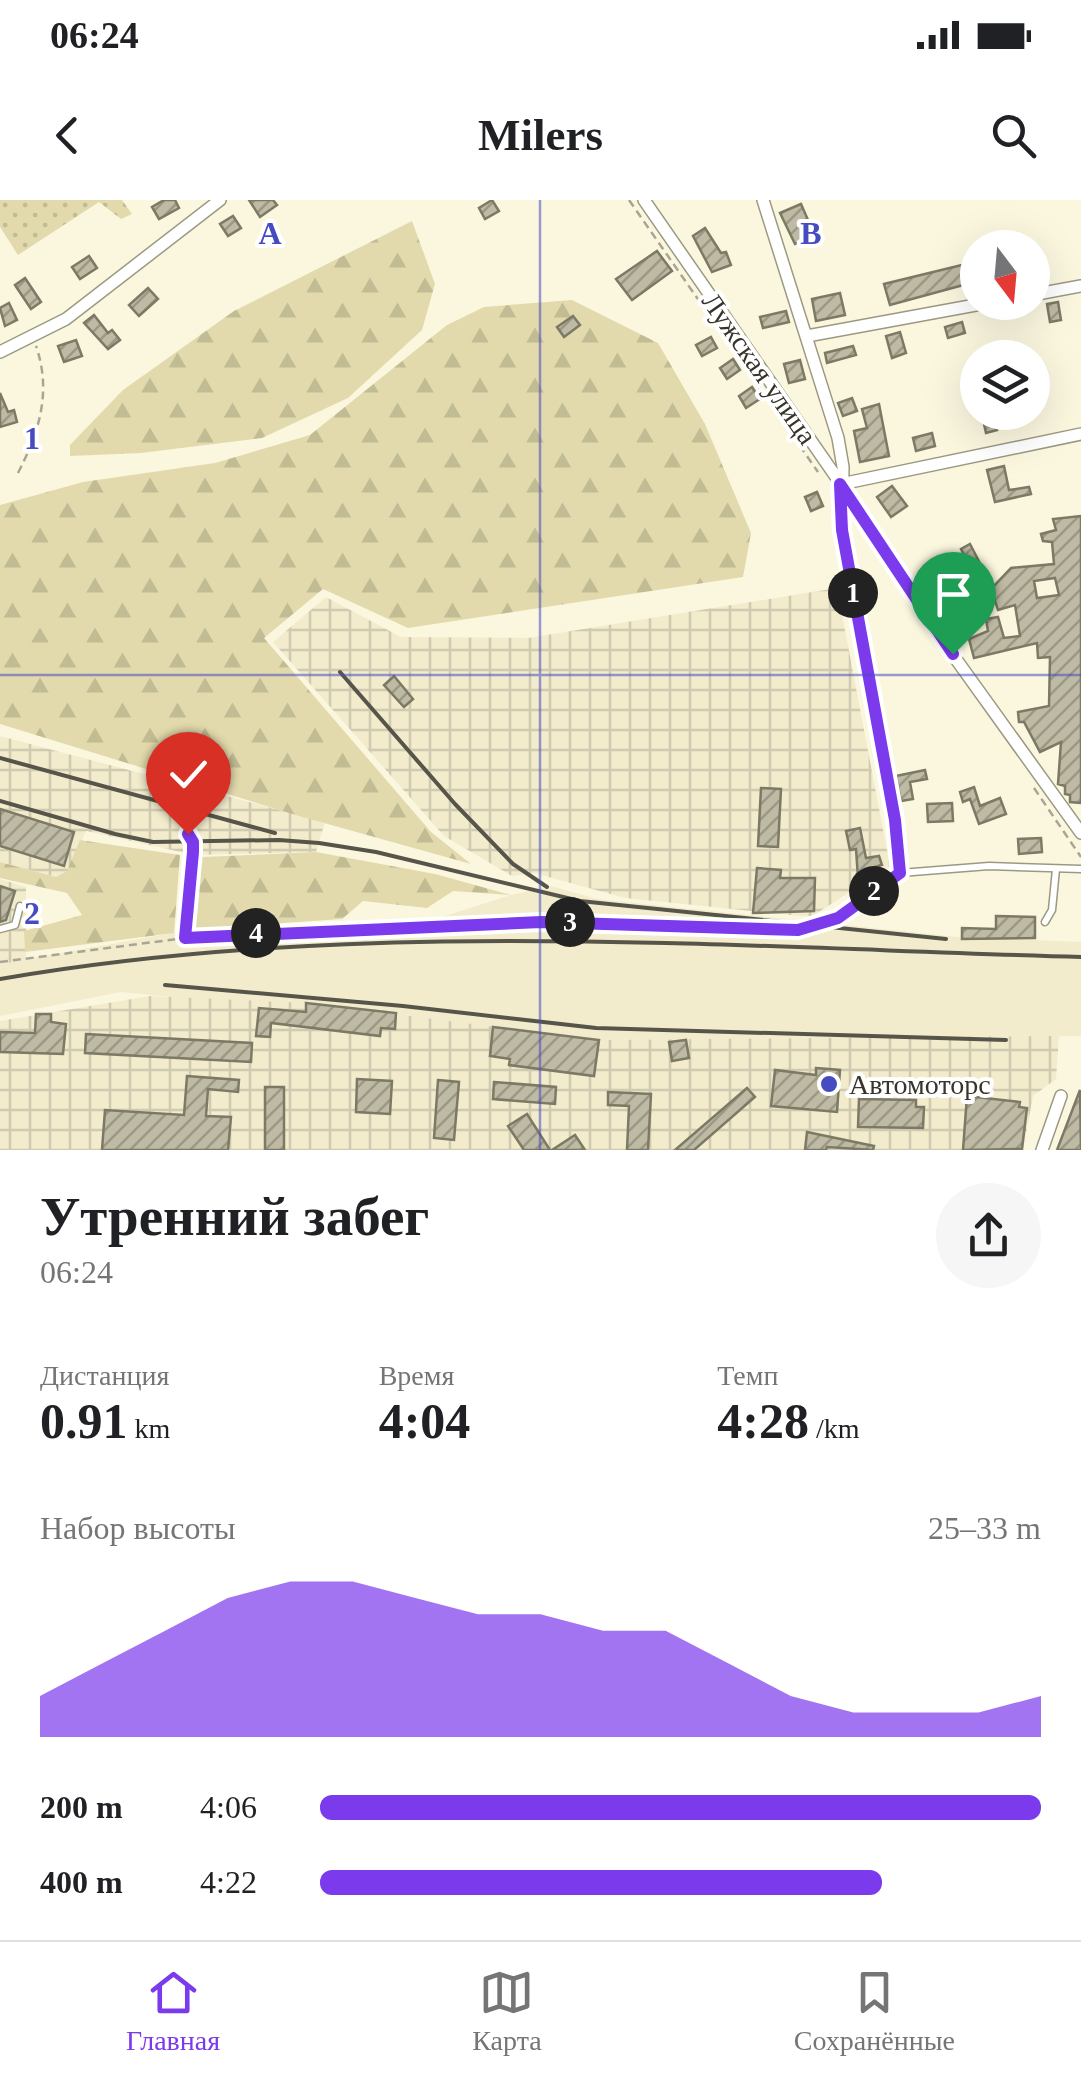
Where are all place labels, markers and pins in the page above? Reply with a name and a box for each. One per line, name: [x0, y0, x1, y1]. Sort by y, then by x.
pin: [911, 552, 996, 655]
pin: 1: [828, 568, 878, 618]
pin: [146, 732, 231, 835]
pin: 2: [849, 866, 899, 916]
pin: 3: [545, 897, 595, 947]
pin: 4: [231, 908, 281, 958]
place label: Автомоторс: [849, 1069, 991, 1100]
marker: Автомоторс: [818, 1073, 840, 1095]

